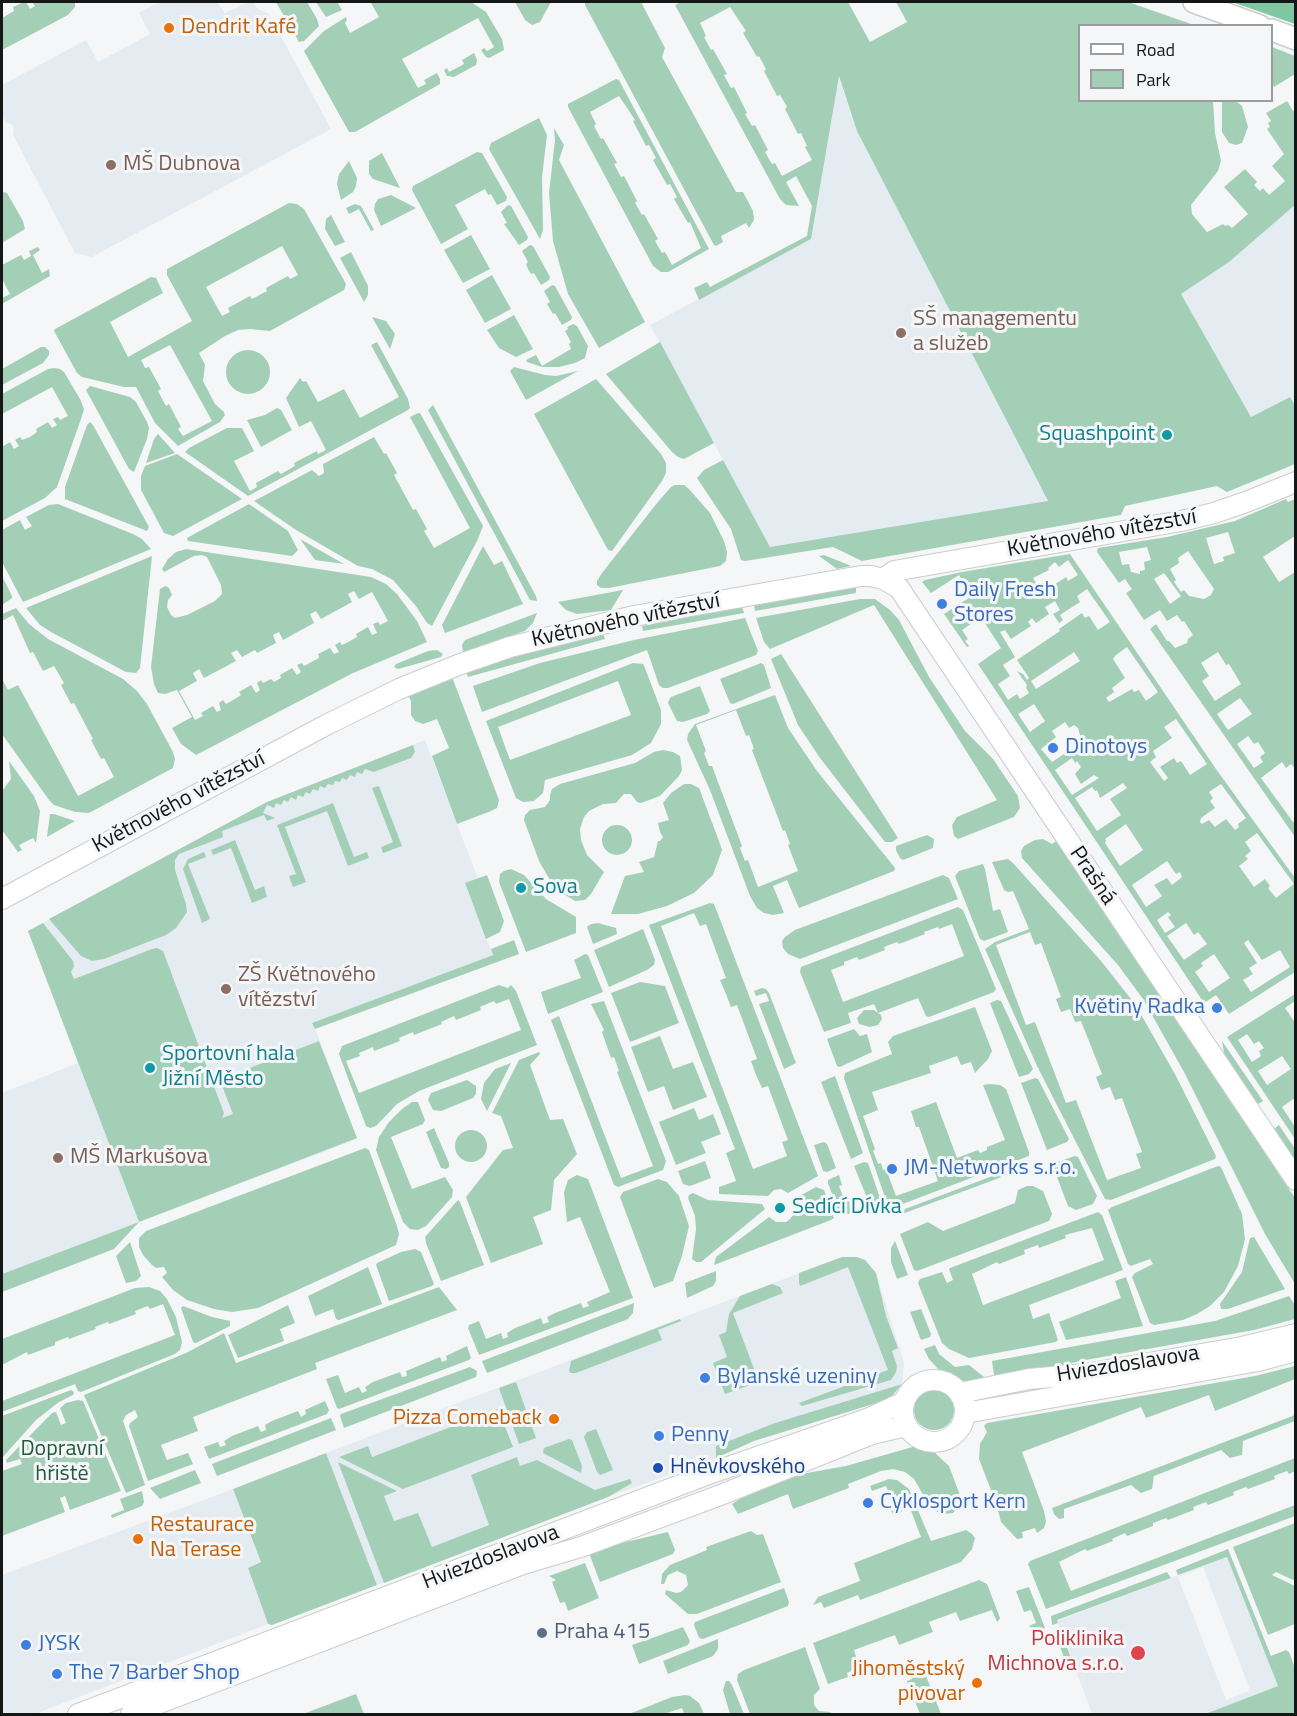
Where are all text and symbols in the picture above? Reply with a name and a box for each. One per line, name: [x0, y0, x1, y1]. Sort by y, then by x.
place label: Dendrit Kafé: [181, 15, 296, 41]
marker: Dendrit Kafé: [162, 21, 176, 35]
legend: [1078, 24, 1273, 102]
text: Road: [1136, 36, 1175, 63]
text: Park: [1136, 66, 1170, 93]
place label: MŠ Dubnova: [123, 152, 240, 178]
marker: MŠ Dubnova: [104, 158, 118, 172]
place label: SŠ managementu a služeb: [913, 307, 1077, 358]
marker: SŠ managementu a služeb: [894, 326, 908, 340]
place label: Squashpoint: [1039, 422, 1155, 448]
marker: Squashpoint: [1160, 428, 1174, 442]
street label: Květnového vítězství: [1005, 504, 1199, 564]
place label: Daily Fresh Stores: [954, 578, 1056, 630]
street label: Květnového vítězství: [529, 588, 723, 654]
marker: Daily Fresh Stores: [935, 597, 949, 611]
place label: Dinotoys: [1065, 735, 1147, 761]
marker: Dinotoys: [1046, 741, 1060, 755]
street label: Květnového vítězství: [88, 746, 270, 860]
street label: Prašná: [1063, 842, 1121, 910]
place label: Sova: [533, 875, 578, 901]
marker: Sova: [514, 881, 528, 895]
place label: ZŠ Květnového vítězství: [238, 963, 376, 1014]
marker: ZŠ Květnového vítězství: [219, 982, 233, 996]
place label: Květiny Radka: [1074, 995, 1205, 1021]
marker: Květiny Radka: [1210, 1001, 1224, 1015]
place label: Sportovní hala Jižní Město: [162, 1042, 295, 1094]
marker: Sportovní hala Jižní Město: [143, 1061, 157, 1075]
place label: MŠ Markušova: [70, 1145, 208, 1171]
marker: MŠ Markušova: [51, 1151, 65, 1165]
place label: JM-Networks s.r.o.: [904, 1156, 1076, 1182]
marker: JM-Networks s.r.o.: [885, 1162, 899, 1176]
place label: Sedící Dívka: [792, 1195, 902, 1221]
marker: Sedící Dívka: [773, 1201, 787, 1215]
street label: Hviezdoslavova: [1055, 1341, 1201, 1389]
place label: Bylanské uzeniny: [717, 1365, 877, 1391]
marker: Bylanské uzeniny: [698, 1371, 712, 1385]
place label: Pizza Comeback: [393, 1406, 542, 1432]
marker: Pizza Comeback: [547, 1412, 561, 1426]
place label: Penny: [671, 1423, 729, 1449]
marker: Penny: [652, 1429, 666, 1443]
park label: Dopravní hřiště: [20, 1437, 104, 1488]
place label: Hněvkovského: [670, 1455, 805, 1481]
marker: Hněvkovského: [651, 1461, 665, 1475]
place label: Cyklosport Kern: [880, 1490, 1026, 1516]
marker: Cyklosport Kern: [861, 1496, 875, 1510]
place label: Restaurace Na Terase: [150, 1513, 254, 1564]
street label: Hviezdoslavova: [419, 1520, 563, 1596]
marker: Restaurace Na Terase: [131, 1532, 145, 1546]
place label: Praha 415: [554, 1620, 650, 1646]
marker: Praha 415: [535, 1626, 549, 1640]
place label: Poliklinika Michnova s.r.o.: [987, 1627, 1124, 1678]
place label: JYSK: [38, 1632, 80, 1658]
marker: JYSK: [19, 1638, 33, 1652]
marker: Poliklinika Michnova s.r.o.: [1129, 1644, 1147, 1662]
place label: Jihoměstský pivovar: [852, 1657, 965, 1708]
place label: The 7 Barber Shop: [69, 1661, 240, 1687]
marker: The 7 Barber Shop: [50, 1667, 64, 1681]
marker: Jihoměstský pivovar: [970, 1676, 984, 1690]

